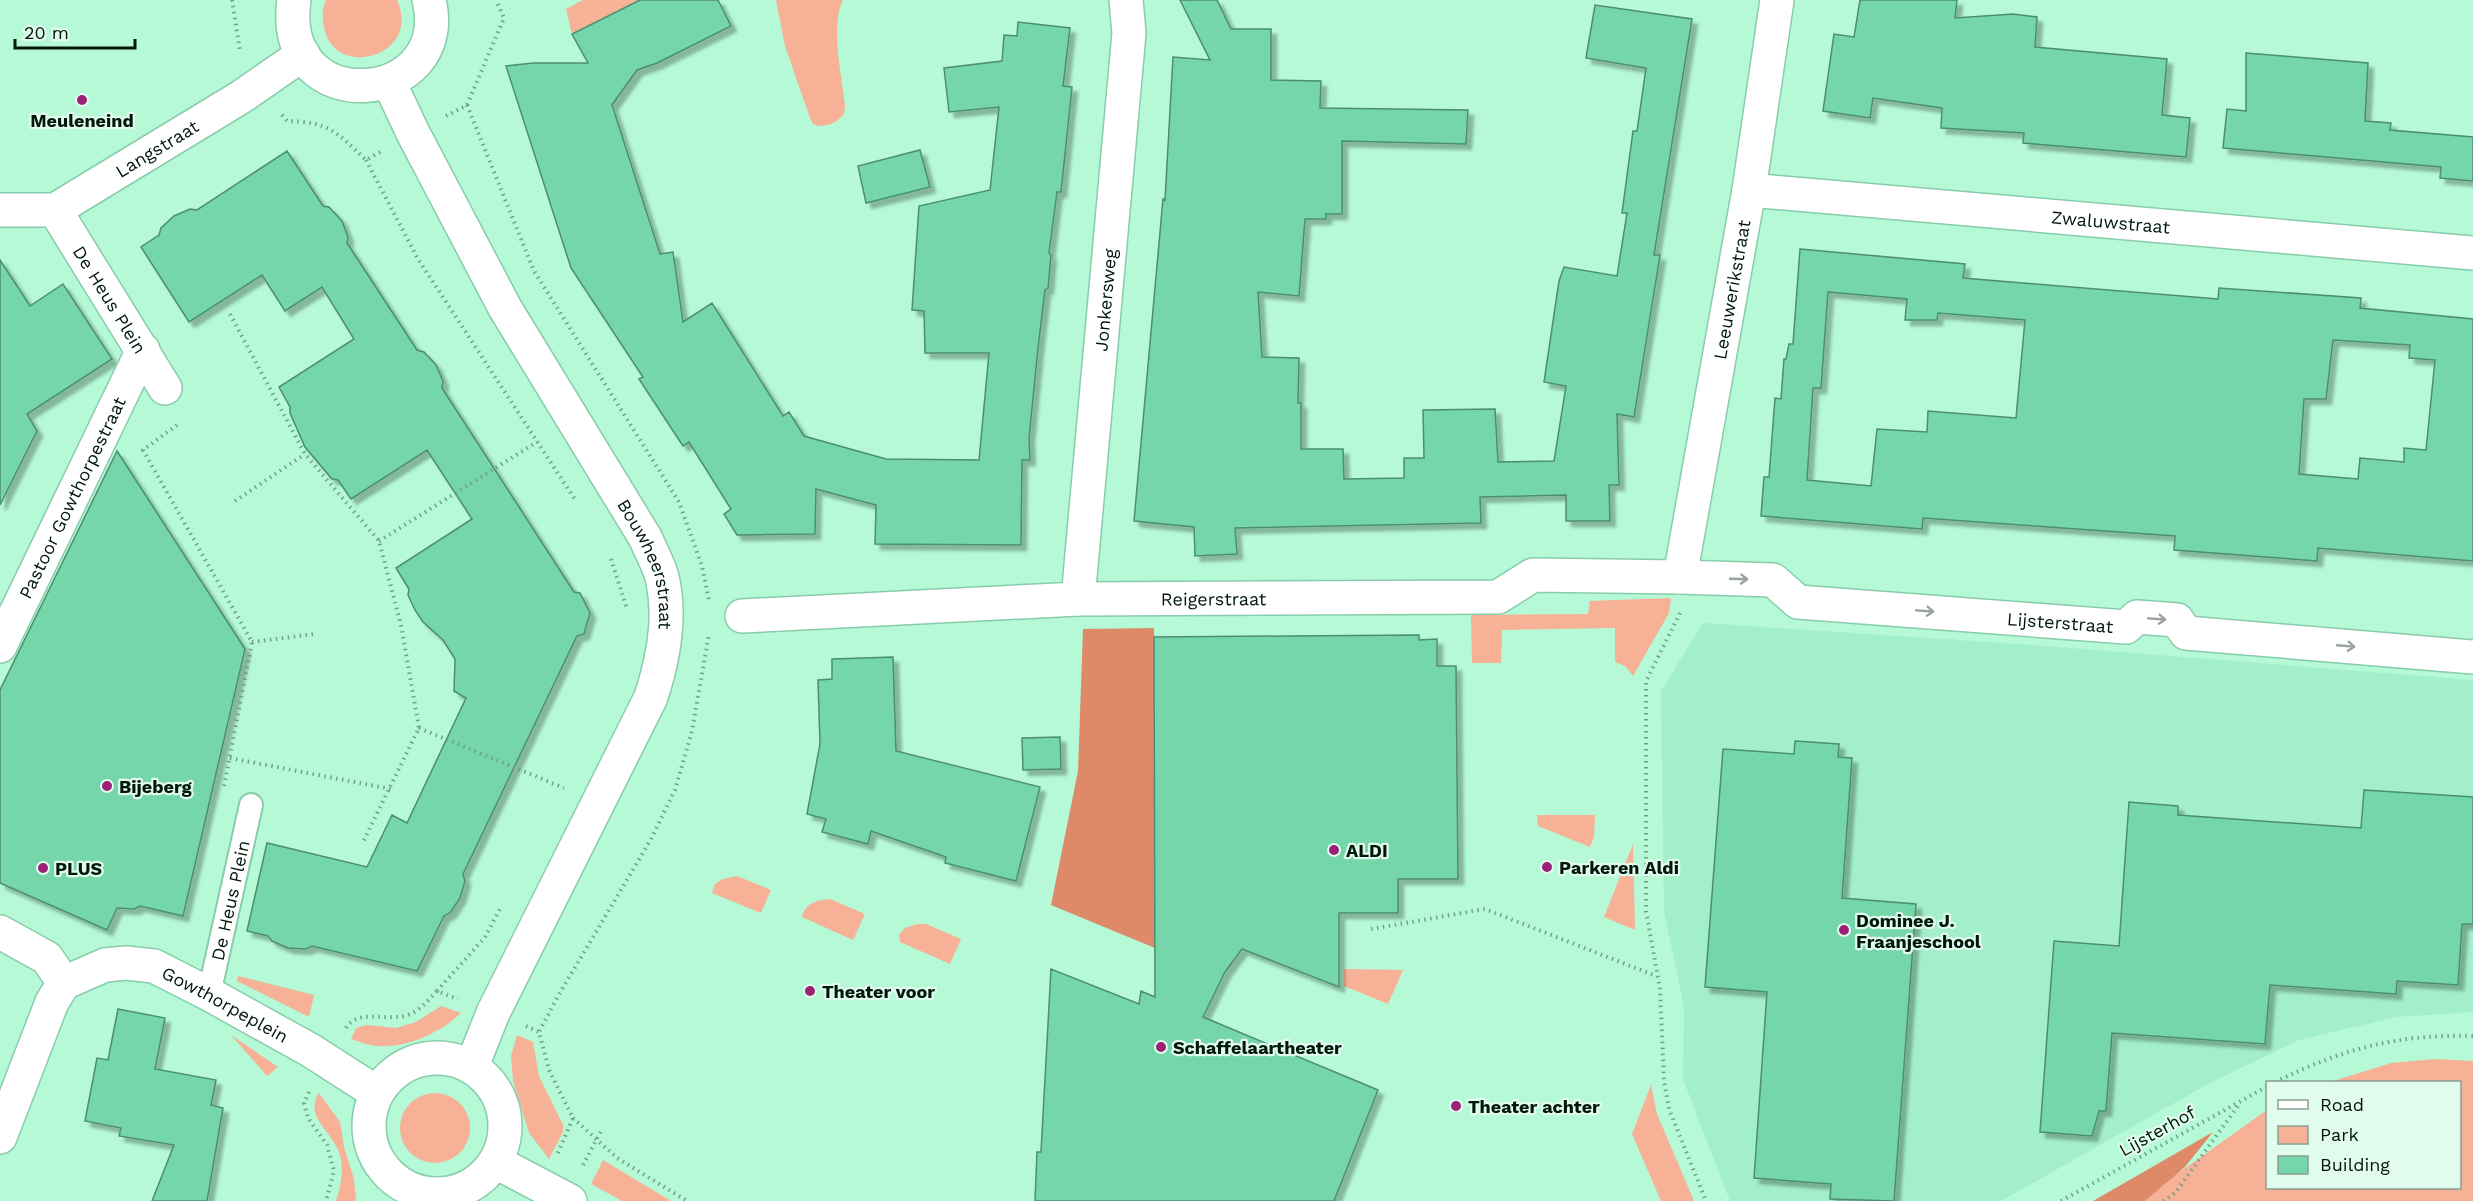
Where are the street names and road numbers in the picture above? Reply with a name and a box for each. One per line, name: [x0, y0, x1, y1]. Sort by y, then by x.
street label: Langstraat: [111, 115, 202, 181]
street label: Zwaluwstraat: [2050, 206, 2171, 237]
street label: Leeuwerikstraat: [1709, 218, 1754, 361]
street label: De Heus Plein: [69, 242, 151, 357]
street label: Jonkersweg: [1090, 248, 1120, 352]
street label: Pastoor Gowthorpestraat: [14, 393, 130, 602]
street label: Bouwheerstraat: [613, 495, 677, 630]
street label: Reigerstraat: [1161, 588, 1267, 609]
street label: Lijsterstraat: [2006, 607, 2114, 637]
street label: De Heus Plein: [206, 838, 253, 962]
street label: Gowthorpeplein: [159, 961, 292, 1046]
street label: Lijsterhof: [2115, 1101, 2199, 1161]

